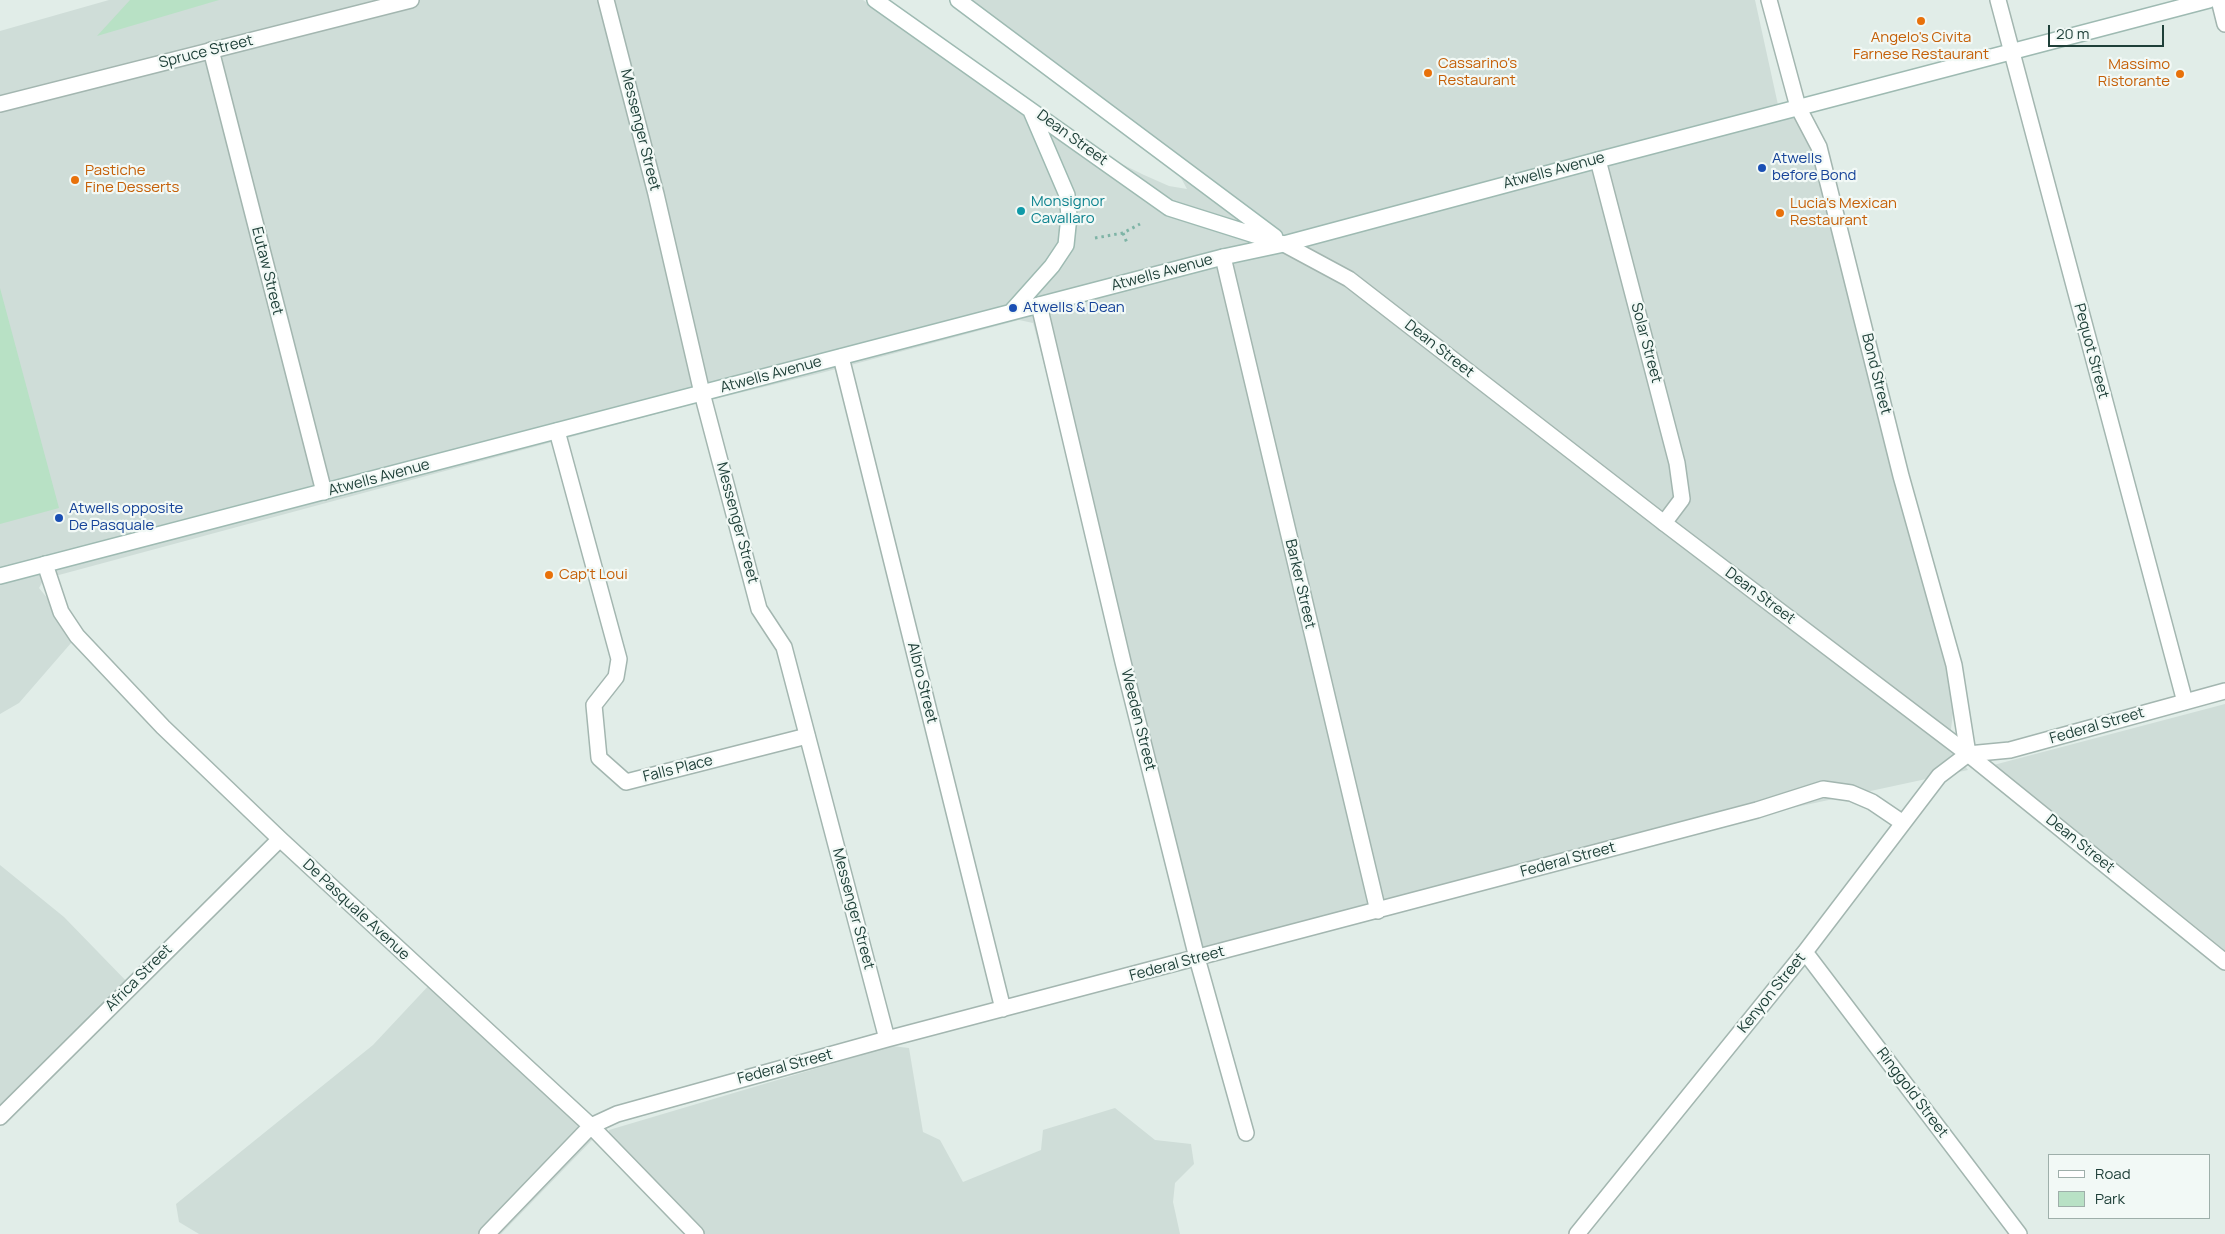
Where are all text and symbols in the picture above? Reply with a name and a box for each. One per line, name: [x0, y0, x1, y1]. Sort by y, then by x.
marker: Angelo's Civita Farnese Restaurant: [1915, 15, 1927, 27]
scale bar: [2050, 15, 2166, 47]
text: 20 m: [2056, 23, 2089, 44]
place label: Angelo's Civita Farnese Restaurant: [1853, 29, 1989, 64]
street label: Spruce Street: [157, 32, 255, 72]
place label: Cassarino's Restaurant: [1438, 55, 1517, 90]
place label: Massimo Ristorante: [2098, 56, 2170, 91]
street label: Messenger Street: [616, 67, 664, 193]
marker: Cassarino's Restaurant: [1422, 67, 1434, 79]
marker: Massimo Ristorante: [2174, 68, 2186, 80]
street label: Dean Street: [1033, 106, 1111, 170]
street label: Atwells Avenue: [1501, 149, 1607, 193]
place label: Atwells before Bond: [1772, 150, 1856, 185]
place label: Pastiche Fine Desserts: [85, 162, 179, 197]
marker: Atwells before Bond: [1756, 162, 1768, 174]
marker: Pastiche Fine Desserts: [69, 174, 81, 186]
place label: Monsignor Cavallaro: [1031, 193, 1105, 228]
place label: Lucia's Mexican Restaurant: [1790, 195, 1897, 230]
marker: Monsignor Cavallaro: [1015, 205, 1027, 217]
marker: Lucia's Mexican Restaurant: [1774, 207, 1786, 219]
street label: Eutaw Street: [247, 225, 287, 317]
street label: Atwells Avenue: [1109, 251, 1215, 295]
place label: Atwells & Dean: [1023, 299, 1125, 317]
street label: Solar Street: [1627, 301, 1665, 385]
marker: Atwells & Dean: [1007, 302, 1019, 314]
street label: Pequot Street: [2070, 302, 2112, 400]
street label: Dean Street: [1401, 316, 1477, 382]
street label: Bond Street: [1857, 332, 1895, 416]
street label: Atwells Avenue: [718, 353, 824, 397]
street label: Atwells Avenue: [326, 456, 432, 500]
street label: Messenger Street: [712, 460, 762, 586]
place label: Atwells opposite De Pasquale: [69, 500, 183, 535]
marker: Atwells opposite De Pasquale: [53, 512, 65, 524]
street label: Barker Street: [1281, 537, 1319, 631]
street label: Dean Street: [1721, 564, 1799, 628]
place label: Cap't Loui: [559, 566, 628, 584]
marker: Cap't Loui: [543, 569, 555, 581]
street label: Albro Street: [903, 641, 941, 725]
street label: Weeden Street: [1117, 667, 1159, 773]
street label: Federal Street: [2048, 704, 2146, 748]
street label: Falls Place: [641, 752, 715, 786]
street label: Dean Street: [2042, 811, 2118, 877]
street label: Federal Street: [1518, 839, 1618, 881]
street label: Messenger Street: [828, 846, 878, 972]
street label: De Pasquale Avenue: [299, 856, 413, 964]
street label: Africa Street: [102, 941, 176, 1015]
street label: Federal Street: [1127, 943, 1227, 985]
street label: Kenyon Street: [1734, 949, 1810, 1037]
street label: Ringgold Street: [1872, 1044, 1952, 1142]
street label: Federal Street: [735, 1046, 835, 1088]
legend: [2048, 1154, 2210, 1219]
text: Road: [2095, 1163, 2131, 1184]
text: Park: [2095, 1188, 2125, 1209]

